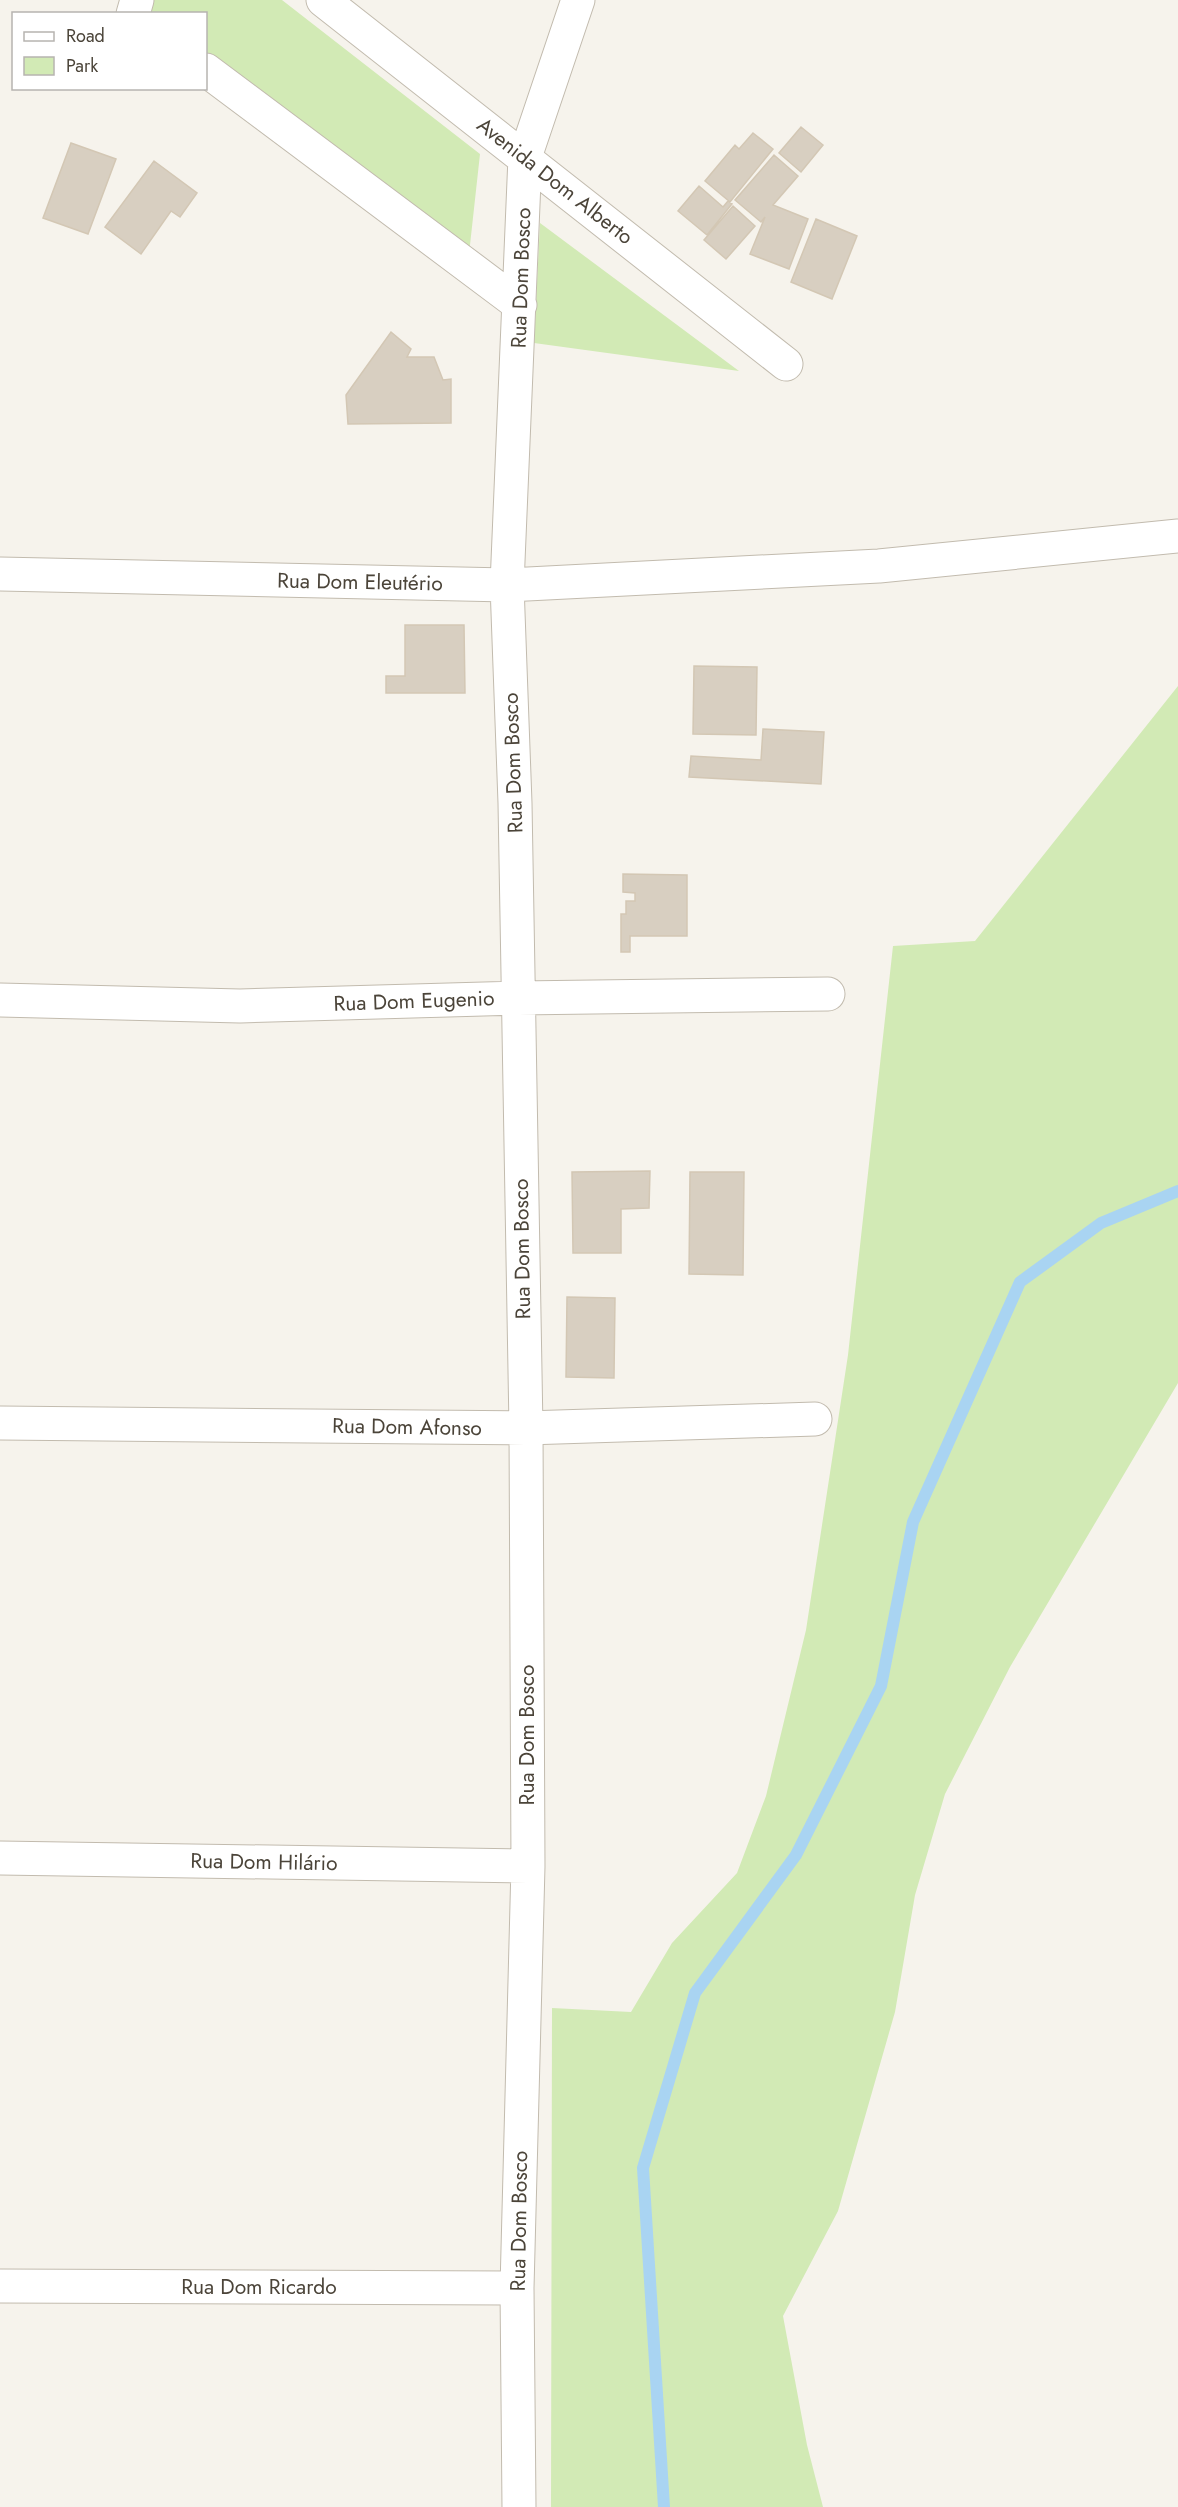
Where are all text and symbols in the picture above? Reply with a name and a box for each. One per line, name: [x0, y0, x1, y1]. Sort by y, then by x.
legend: [12, 12, 207, 90]
text: Road: [66, 23, 105, 49]
text: Park: [66, 53, 98, 79]
street label: Avenida Dom Alberto: [471, 110, 639, 252]
street label: Rua Dom Bosco: [504, 207, 538, 349]
street label: Rua Dom Eleutério: [277, 566, 443, 598]
street label: Rua Dom Bosco: [496, 692, 530, 834]
street label: Rua Dom Eugenio: [333, 983, 495, 1019]
street label: Rua Dom Bosco: [506, 1178, 538, 1320]
street label: Rua Dom Afonso: [332, 1411, 482, 1443]
street label: Rua Dom Bosco: [512, 1665, 542, 1805]
street label: Rua Dom Hilário: [190, 1846, 338, 1878]
street label: Rua Dom Bosco: [503, 2150, 535, 2292]
street label: Rua Dom Ricardo: [181, 2272, 337, 2302]

